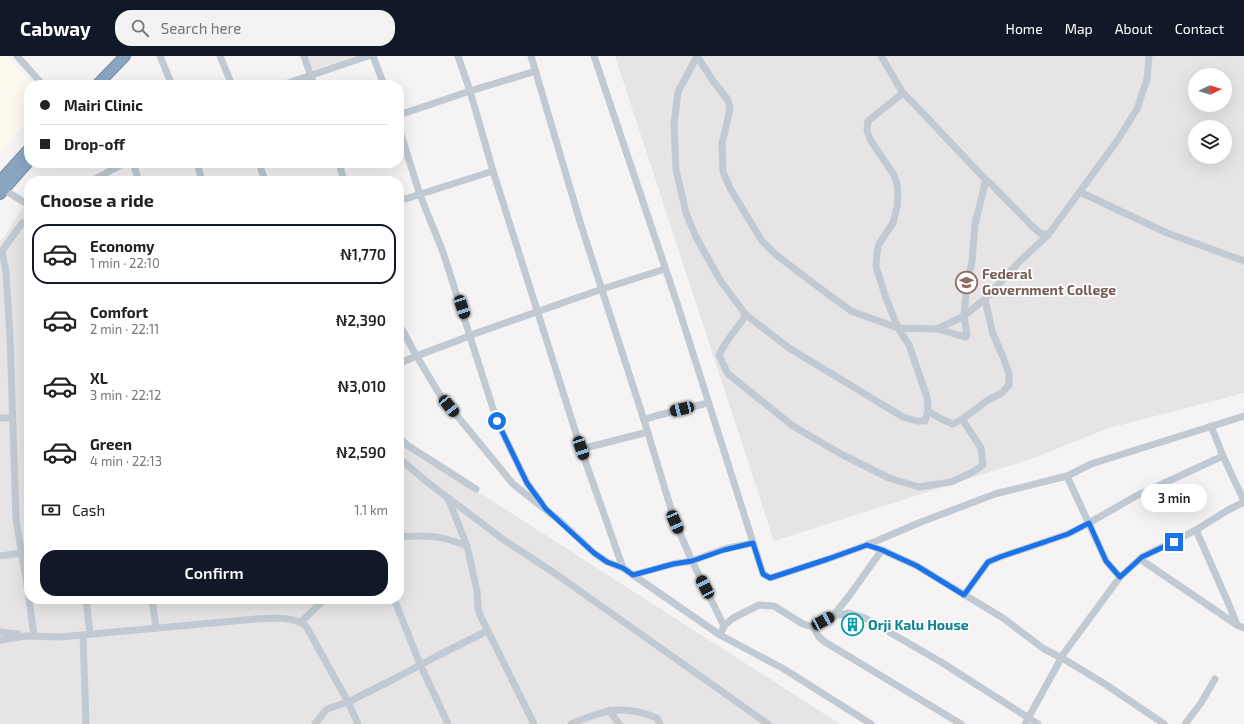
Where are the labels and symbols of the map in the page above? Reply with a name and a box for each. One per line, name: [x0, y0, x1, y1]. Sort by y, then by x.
north arrow: [1188, 68, 1232, 112]
place label: Federal Government College: [982, 265, 1116, 298]
school or university icon: Federal Government College: [954, 269, 980, 295]
car: [453, 294, 471, 320]
car: [437, 393, 461, 419]
car: [669, 400, 695, 418]
route start: [488, 412, 506, 430]
car: [571, 435, 591, 461]
callout: 3 min: [1141, 484, 1207, 512]
car: [665, 509, 685, 535]
route end: [1165, 533, 1183, 551]
car: [694, 574, 716, 600]
car: [810, 610, 836, 632]
building icon: Orji Kalu House: [840, 612, 866, 638]
place label: Orji Kalu House: [868, 616, 969, 633]

